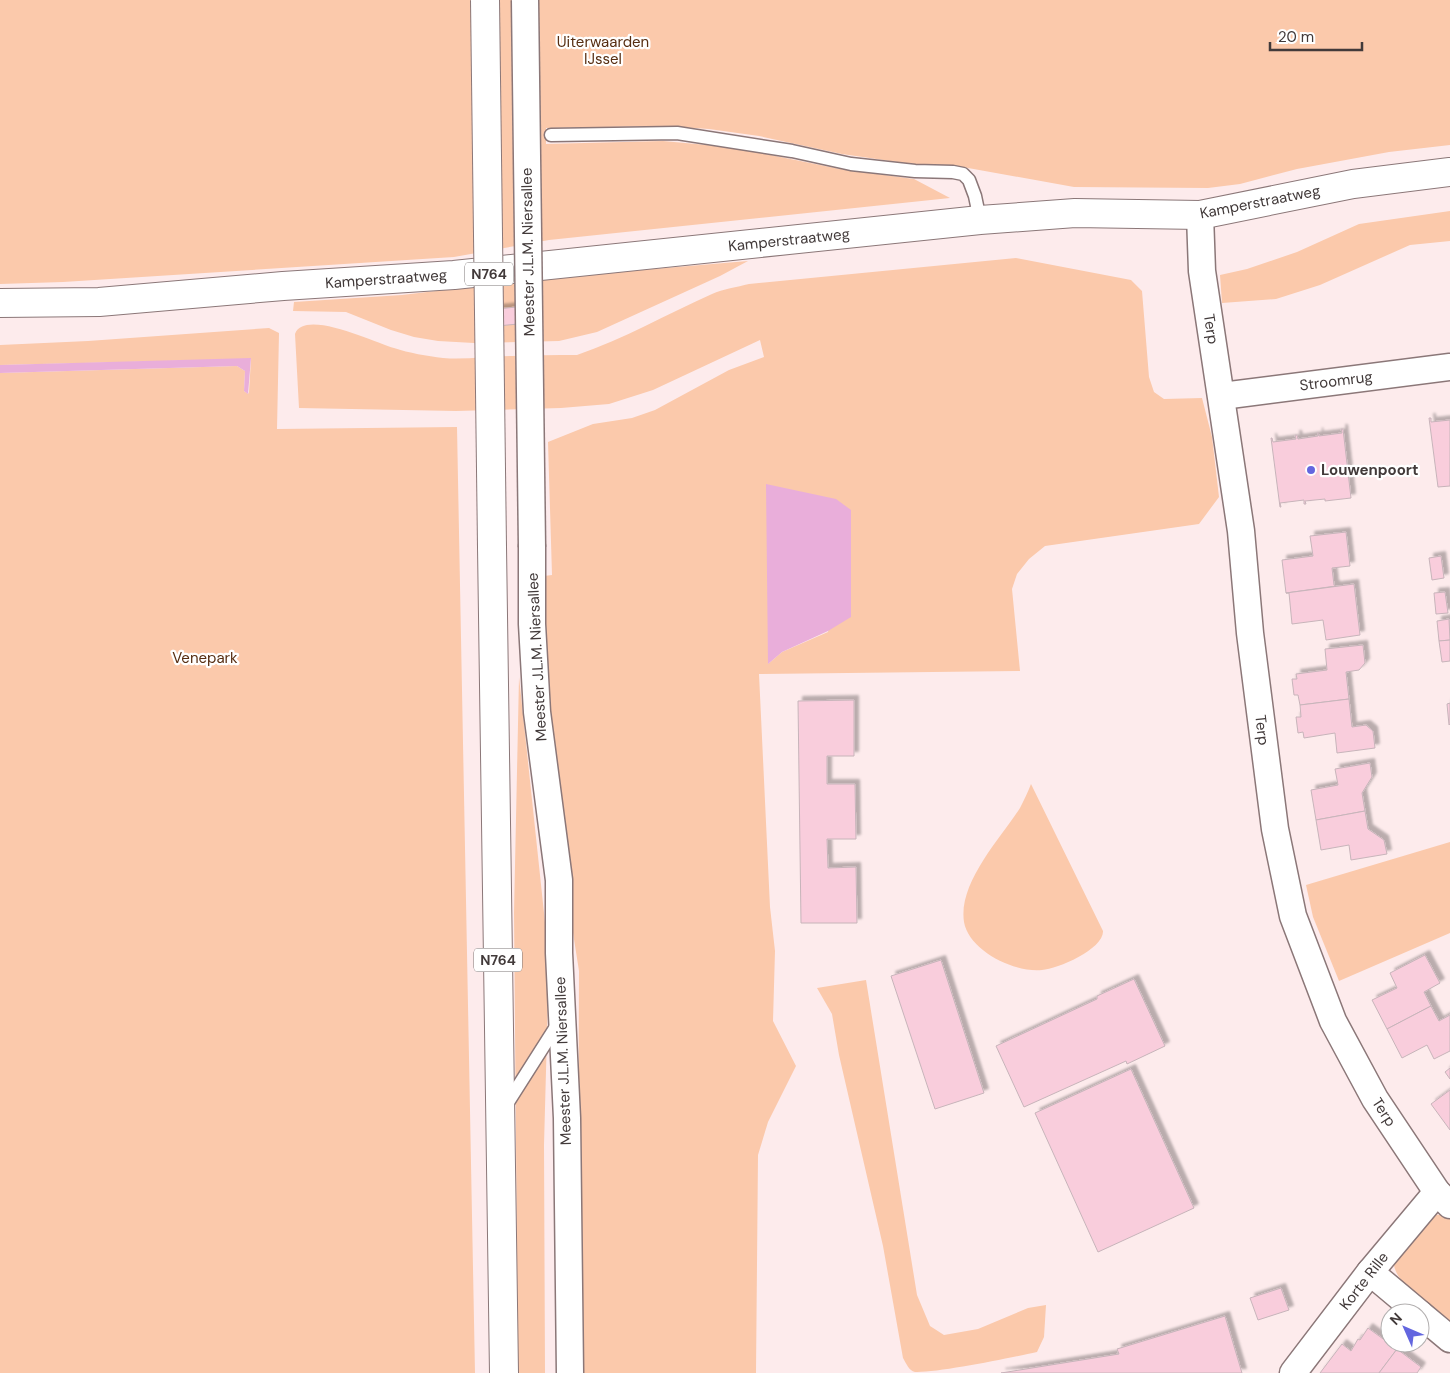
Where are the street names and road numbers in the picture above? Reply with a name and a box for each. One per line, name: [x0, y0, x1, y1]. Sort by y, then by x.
street label: Meester J.L.M. Niersallee: [517, 167, 539, 337]
street label: Kamperstraatweg: [1198, 181, 1322, 223]
street label: Kamperstraatweg: [727, 224, 851, 256]
road number: N764: [465, 262, 513, 286]
street label: Kamperstraatweg: [324, 265, 448, 293]
street label: Terp: [1199, 312, 1223, 346]
street label: Stroomrug: [1298, 367, 1374, 395]
street label: Meester J.L.M. Niersallee: [523, 572, 551, 742]
street label: Terp: [1250, 714, 1274, 746]
road number: N764: [474, 948, 522, 972]
street label: Meester J.L.M. Niersallee: [550, 976, 576, 1146]
street label: Terp: [1367, 1094, 1401, 1130]
street label: Korte Rille: [1335, 1248, 1393, 1314]

